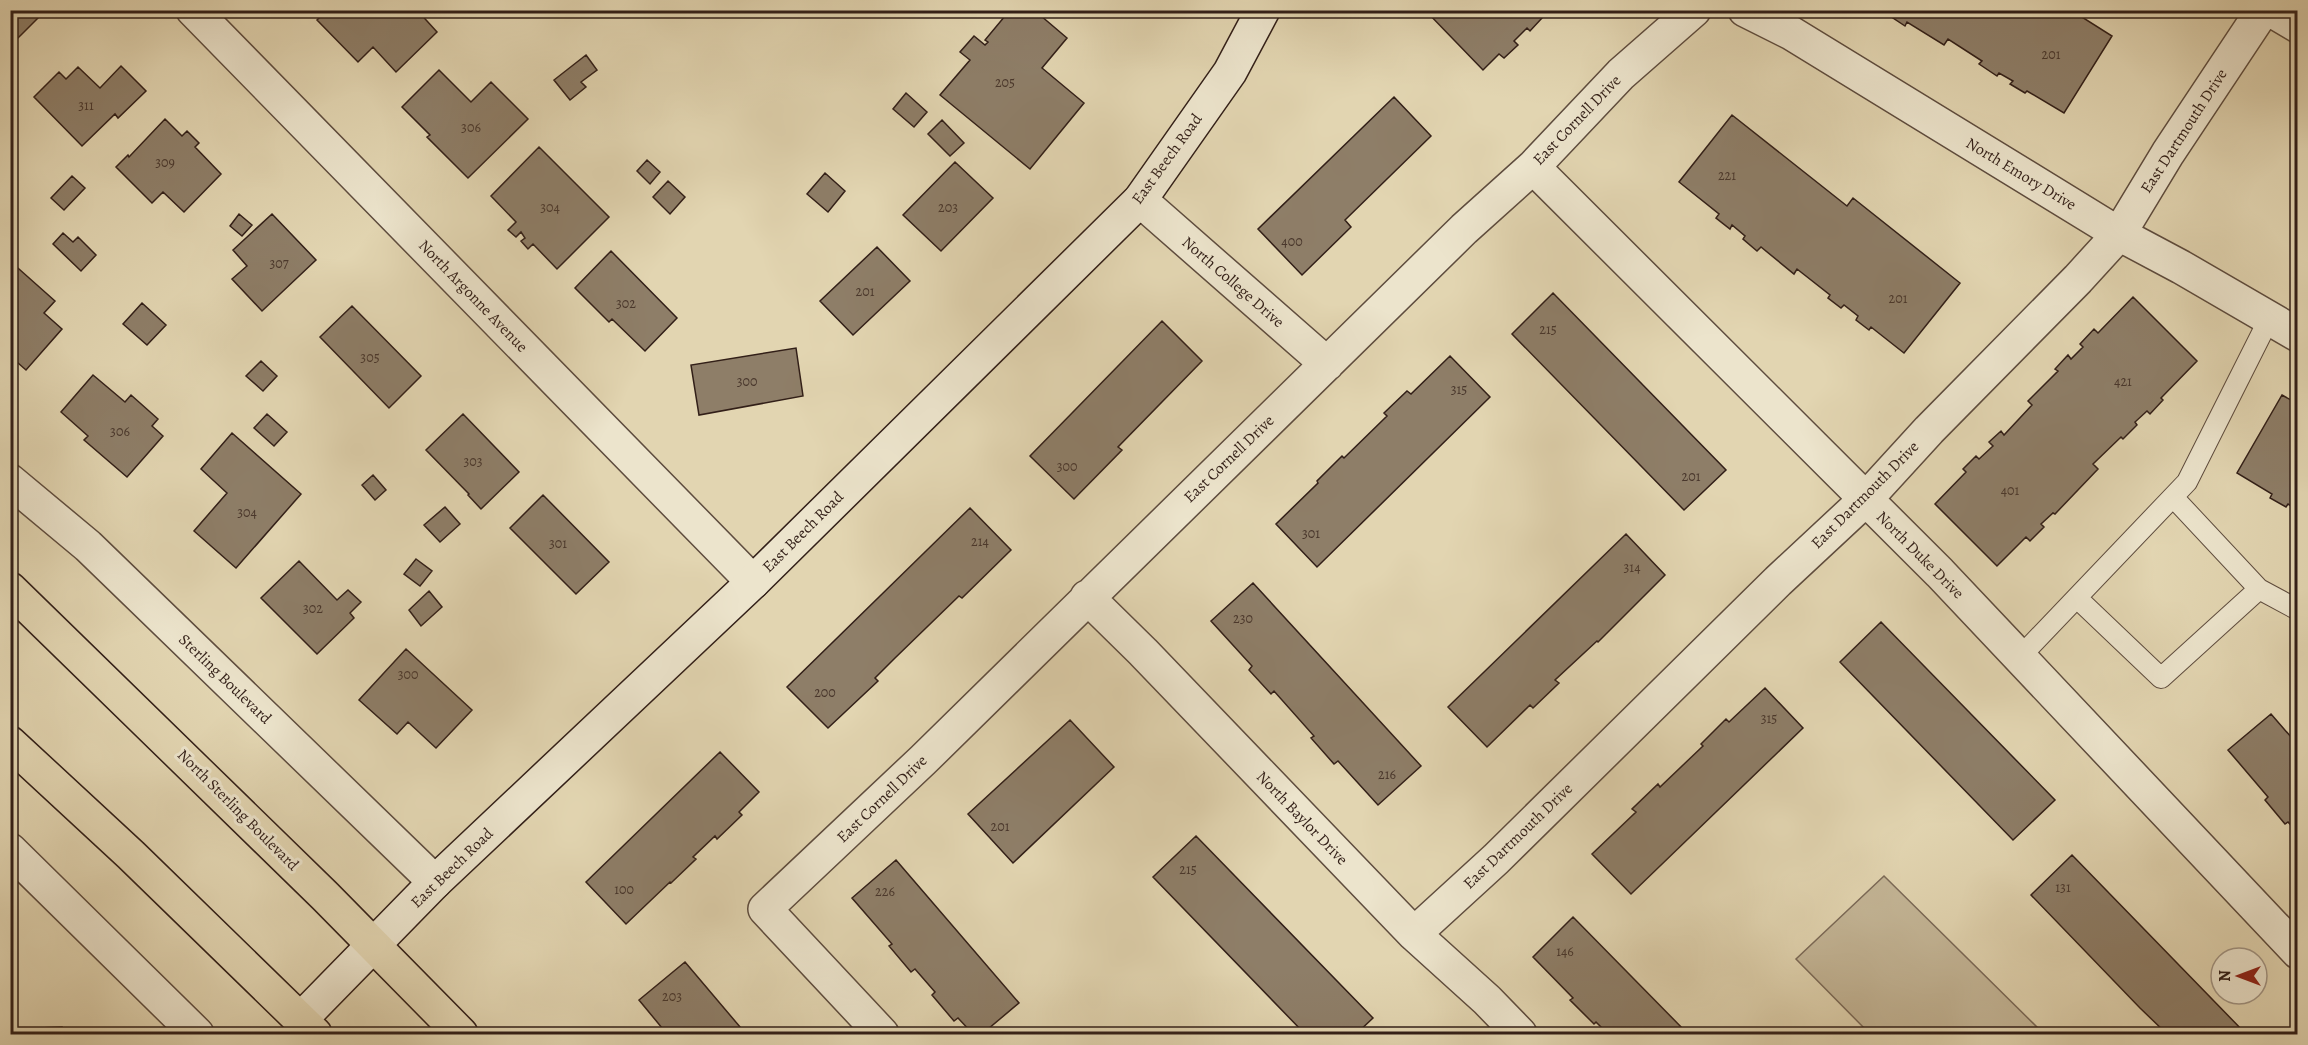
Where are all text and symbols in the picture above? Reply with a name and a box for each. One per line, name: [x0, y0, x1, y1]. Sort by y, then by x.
house number: 201: [2042, 45, 2061, 64]
street label: East Dartmouth Drive: [2135, 64, 2233, 198]
street label: East Cornell Drive: [1528, 70, 1626, 170]
house number: 205: [995, 73, 1015, 92]
house number: 311: [78, 96, 94, 115]
street label: East Beech Road: [1127, 109, 1208, 209]
house number: 306: [461, 118, 481, 137]
street label: North Emory Drive: [1962, 132, 2080, 216]
house number: 309: [155, 153, 175, 172]
house number: 221: [1718, 166, 1736, 185]
house number: 304: [540, 198, 560, 217]
house number: 203: [938, 198, 958, 217]
street label: North College Drive: [1177, 231, 1289, 333]
house number: 400: [1281, 232, 1303, 251]
street label: North Argonne Avenue: [413, 235, 533, 357]
house number: 307: [269, 254, 289, 273]
house number: 201: [856, 282, 875, 301]
house number: 201: [1889, 289, 1908, 308]
house number: 302: [616, 294, 636, 313]
house number: 215: [1539, 320, 1557, 339]
house number: 305: [360, 348, 380, 367]
house number: 300: [737, 372, 757, 391]
house number: 421: [2114, 372, 2132, 391]
house number: 315: [1451, 380, 1467, 399]
street label: East Cornell Drive: [1179, 410, 1279, 508]
house number: 306: [110, 422, 130, 441]
street label: East Dartmouth Drive: [1806, 436, 1924, 554]
house number: 303: [463, 452, 483, 471]
house number: 300: [1057, 457, 1077, 476]
house number: 201: [1682, 467, 1701, 486]
house number: 401: [2001, 481, 2020, 500]
street label: East Beech Road: [757, 486, 849, 578]
house number: 304: [237, 503, 257, 522]
street label: North Duke Drive: [1871, 506, 1969, 604]
house number: 301: [1302, 524, 1320, 543]
house number: 214: [971, 532, 989, 551]
house number: 301: [549, 534, 567, 553]
house number: 314: [1624, 558, 1640, 577]
house number: 302: [303, 599, 323, 618]
house number: 230: [1233, 609, 1253, 628]
street label: Sterling Boulevard: [174, 629, 277, 729]
house number: 300: [398, 665, 418, 684]
house number: 200: [814, 683, 836, 702]
house number: 315: [1761, 709, 1777, 728]
street label: North Sterling Boulevard: [172, 744, 304, 876]
street label: East Cornell Drive: [832, 750, 932, 848]
house number: 216: [1378, 765, 1396, 784]
street label: North Baylor Drive: [1251, 766, 1353, 870]
street label: East Dartmouth Drive: [1458, 778, 1578, 894]
house number: 201: [991, 817, 1010, 836]
street label: East Beech Road: [406, 823, 498, 913]
house number: 215: [1179, 860, 1197, 879]
house number: 131: [2055, 878, 2071, 897]
house number: 100: [614, 880, 634, 899]
house number: 226: [875, 882, 895, 901]
house number: 146: [1556, 942, 1574, 961]
north arrow: [2209, 946, 2269, 1006]
text: N: [2214, 970, 2236, 982]
house number: 203: [662, 987, 682, 1006]

